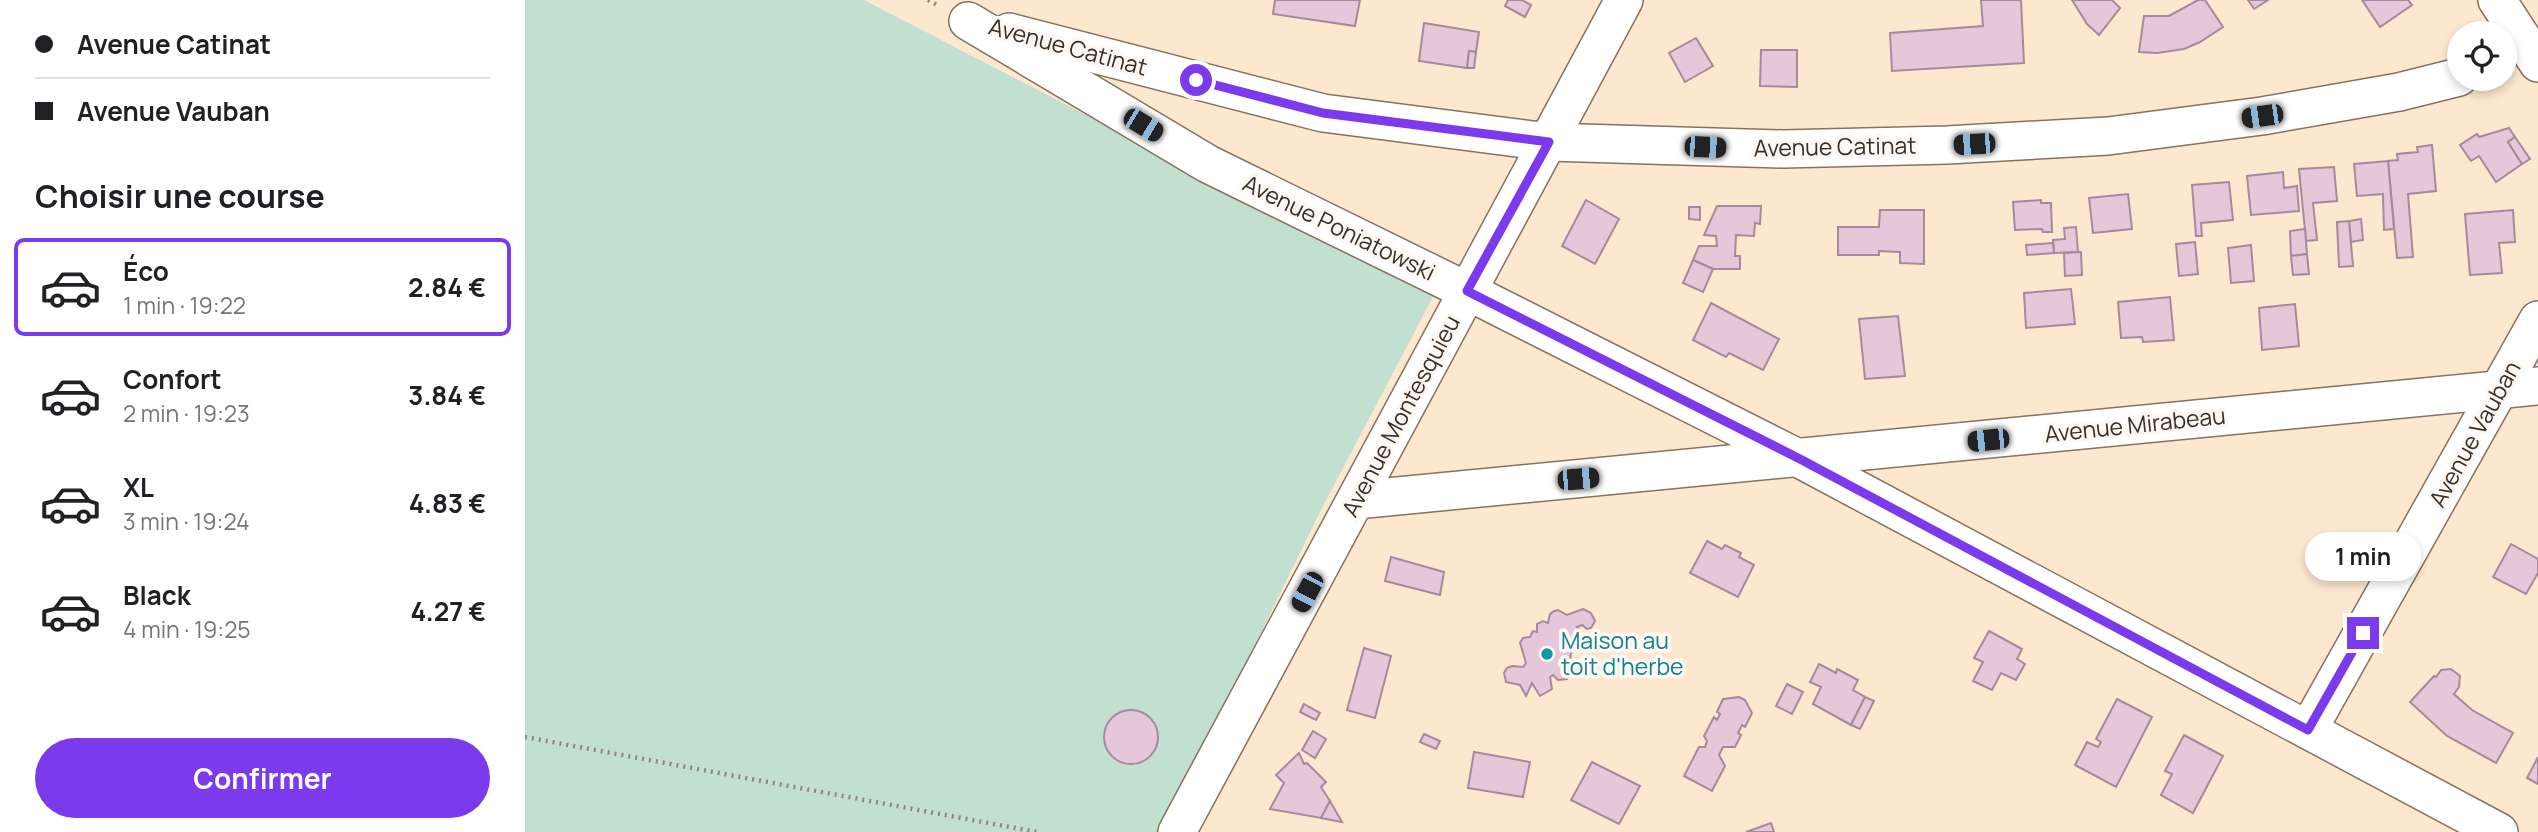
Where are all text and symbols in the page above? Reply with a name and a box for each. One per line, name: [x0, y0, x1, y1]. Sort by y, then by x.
street label: Avenue Catinat: [985, 10, 1151, 83]
map controls: [2447, 21, 2517, 91]
button: locate: [2447, 21, 2517, 91]
text: Avenue Catinat: [77, 26, 271, 62]
route start: [1180, 64, 1212, 96]
text: Avenue Vauban: [77, 93, 270, 129]
car: [2240, 103, 2285, 129]
car: [1120, 105, 1167, 145]
street label: Avenue Catinat: [1753, 129, 1917, 163]
car: [1953, 132, 1996, 156]
car: [1684, 136, 1727, 158]
street label: Avenue Poniatowski: [1238, 167, 1441, 288]
text: Choisir une course: [35, 174, 325, 218]
text: Éco: [123, 253, 169, 289]
icon: car: [39, 256, 102, 319]
text: 2.84 €: [408, 269, 486, 305]
text: 1 min · 19:22: [123, 289, 246, 321]
street label: Avenue Montesquieu: [1333, 309, 1467, 522]
street label: Avenue Vauban: [2421, 355, 2528, 512]
text: Confort: [123, 361, 222, 397]
icon: car: [39, 364, 102, 427]
text: 3.84 €: [408, 377, 486, 413]
text: 2 min · 19:23: [123, 397, 250, 429]
street label: Avenue Mirabeau: [2043, 399, 2227, 449]
car: [1967, 427, 2010, 453]
car: [1557, 467, 1600, 491]
text: XL: [123, 469, 154, 505]
icon: car: [39, 472, 102, 535]
text: 4.83 €: [409, 485, 486, 521]
text: 3 min · 19:24: [123, 505, 250, 537]
callout: 1 min: [2305, 532, 2421, 580]
text: 1 min: [2335, 540, 2391, 572]
car: [1288, 569, 1327, 615]
text: Black: [123, 577, 191, 613]
icon: car: [39, 580, 102, 643]
text: 4.27 €: [411, 593, 486, 629]
text: 4 min · 19:25: [123, 613, 251, 645]
route end: [2347, 617, 2379, 649]
place label: Maison au toit d'herbe: [1561, 624, 1684, 682]
marker: Maison au toit d'herbe: [1539, 646, 1555, 662]
button: Confirmer: [35, 738, 490, 818]

